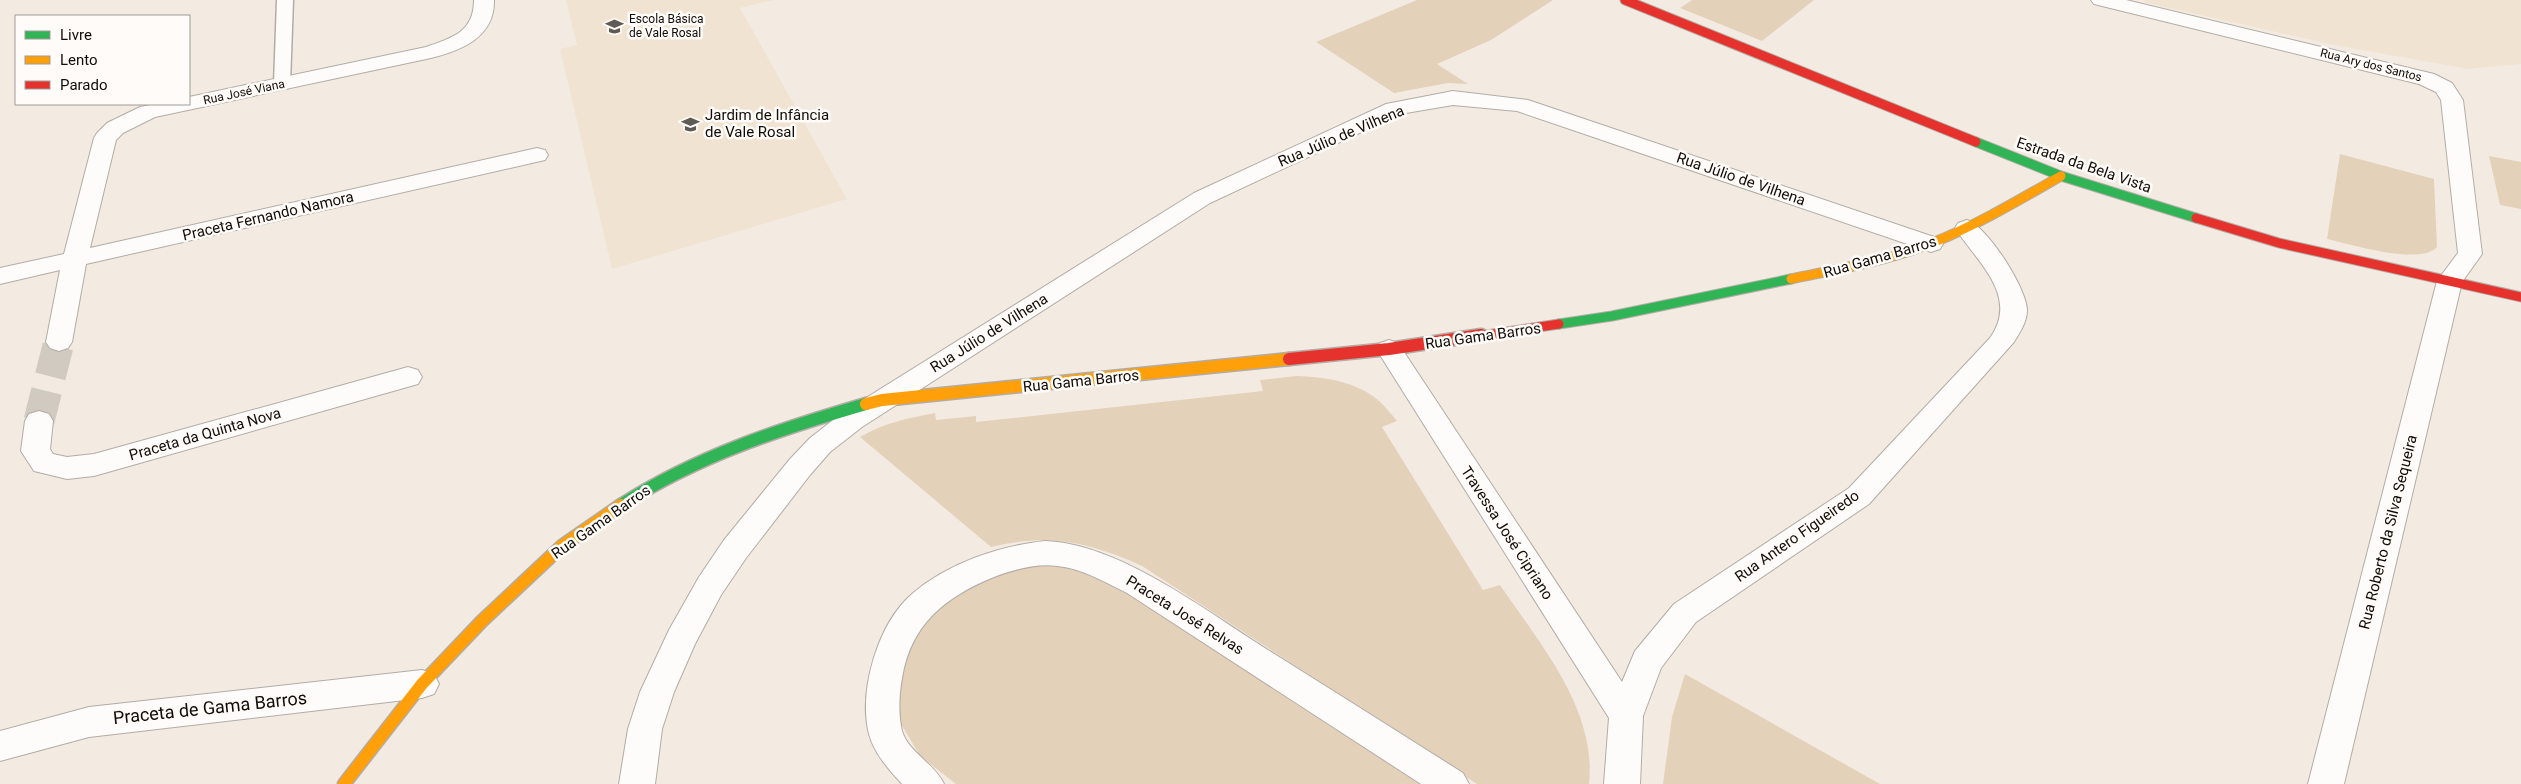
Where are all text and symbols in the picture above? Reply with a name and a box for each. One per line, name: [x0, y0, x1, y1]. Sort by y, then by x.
place label: Escola Básica de Vale Rosal: [629, 12, 703, 40]
legend: [15, 15, 190, 105]
school or university icon: Escola Básica de Vale Rosal: [605, 16, 625, 36]
text: Livre: [60, 26, 92, 44]
street label: Rua Ary dos Santos: [2319, 46, 2423, 84]
text: Lento: [60, 51, 98, 69]
text: Parado: [60, 76, 108, 94]
street label: Rua José Viana: [202, 77, 286, 107]
street label: Rua Júlio de Vilhena: [1275, 101, 1407, 171]
place label: Jardim de Infância de Vale Rosal: [705, 106, 829, 141]
school or university icon: Jardim de Infância de Vale Rosal: [681, 114, 701, 134]
street label: Estrada da Bela Vista: [2014, 133, 2154, 197]
street label: Rua Júlio de Vilhena: [1674, 148, 1808, 210]
street label: Praceta Fernando Namora: [181, 188, 355, 244]
street label: Rua Gama Barros: [1821, 232, 1939, 282]
street label: Rua Júlio de Vilhena: [927, 290, 1051, 376]
street label: Rua Gama Barros: [1424, 319, 1542, 353]
street label: Rua Gama Barros: [1022, 366, 1140, 396]
street label: Praceta da Quinta Nova: [127, 404, 283, 464]
street label: Rua Roberto da Silva Sequeira: [2355, 433, 2421, 631]
street label: Travessa José Cipriano: [1457, 463, 1557, 603]
street label: Rua Gama Barros: [548, 481, 654, 563]
street label: Rua Antero Figueiredo: [1731, 486, 1863, 586]
street label: Praceta José Relvas: [1123, 572, 1247, 658]
street label: Praceta de Gama Barros: [112, 687, 308, 728]

